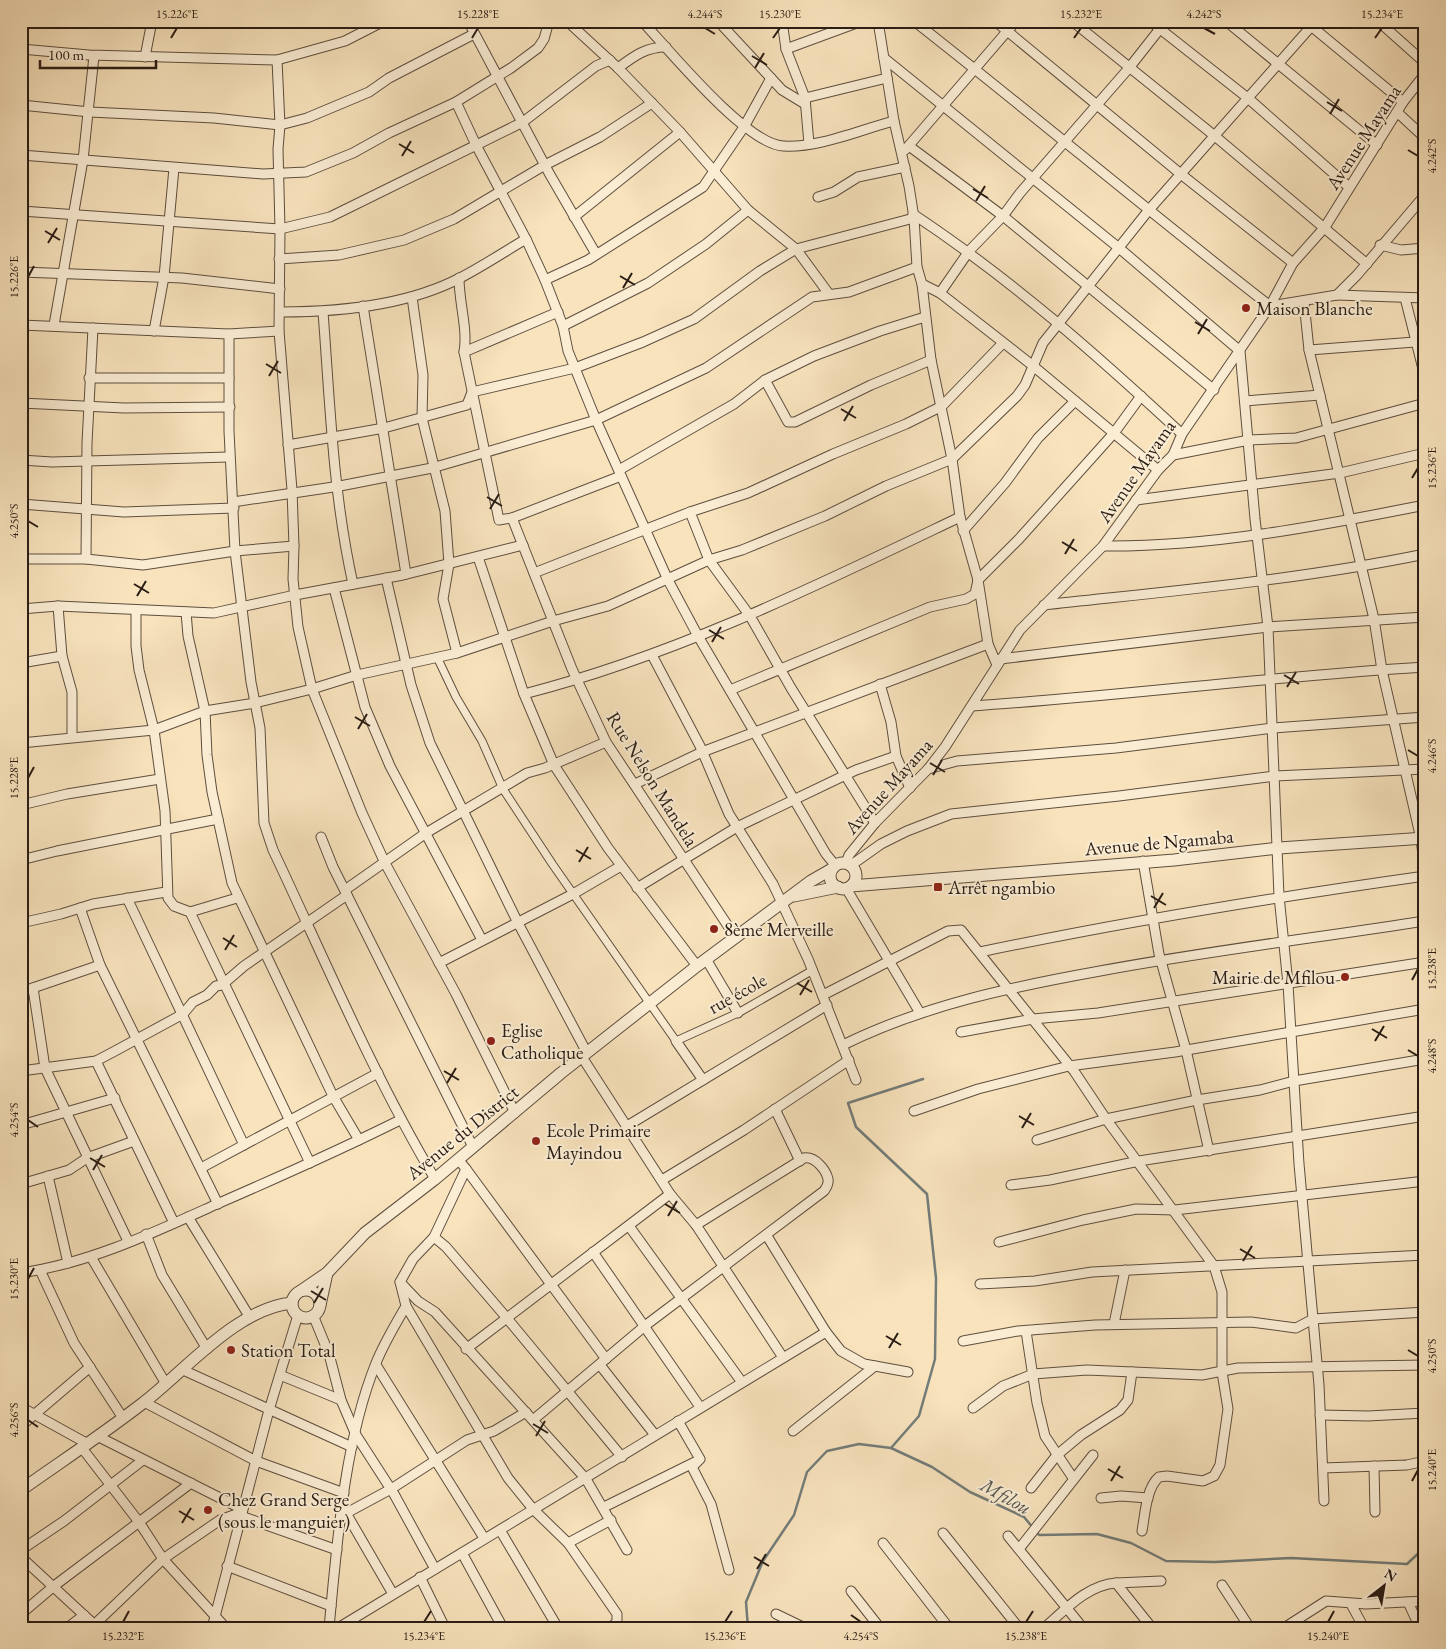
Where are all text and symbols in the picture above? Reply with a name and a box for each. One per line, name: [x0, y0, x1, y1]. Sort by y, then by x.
text: 15.226°E: [156, 6, 198, 22]
text: 15.228°E: [457, 6, 499, 22]
text: 4.244°S: [688, 6, 723, 22]
text: 15.230°E: [759, 6, 801, 22]
text: 15.232°E: [1060, 6, 1102, 22]
text: 4.242°S: [1187, 6, 1222, 22]
text: 15.234°E: [1361, 6, 1403, 22]
scale bar: [40, 38, 156, 70]
text: 100 m: [48, 45, 85, 64]
street label: Avenue Mayama: [1320, 80, 1407, 195]
text: 4.242°S: [1424, 138, 1440, 173]
text: 15.226°E: [6, 256, 22, 298]
place label: Maison Blanche: [1256, 296, 1373, 321]
marker: Maison Blanche: [1240, 302, 1252, 314]
street label: Avenue Mayama: [1091, 414, 1181, 529]
text: 15.236°E: [1424, 447, 1440, 489]
text: 4.250°S: [6, 503, 22, 538]
street label: Rue Nelson Mandela: [601, 707, 704, 852]
street label: Avenue Mayama: [838, 733, 938, 840]
text: 4.246°S: [1424, 738, 1440, 773]
text: 15.228°E: [6, 757, 22, 799]
street label: Avenue de Ngamaba: [1083, 823, 1235, 862]
place label: Arrêt ngambio: [947, 875, 1056, 900]
marker: Arrêt ngambio: [932, 881, 944, 893]
place label: 8ème Merveille: [724, 917, 833, 942]
marker: 8ème Merveille: [708, 923, 720, 935]
text: 15.238°E: [1424, 948, 1440, 990]
place label: Mairie de Mfilou: [1212, 965, 1335, 990]
street label: rue école: [704, 967, 771, 1020]
marker: Mairie de Mfilou: [1339, 971, 1351, 983]
place label: Eglise Catholique: [501, 1018, 584, 1065]
marker: Eglise Catholique: [485, 1035, 497, 1047]
text: 4.248°S: [1424, 1038, 1440, 1073]
street label: Avenue du District: [400, 1079, 524, 1186]
text: 4.254°S: [6, 1102, 22, 1137]
place label: Ecole Primaire Mayindou: [546, 1118, 651, 1165]
marker: Ecole Primaire Mayindou: [530, 1135, 542, 1147]
text: 15.230°E: [6, 1258, 22, 1300]
place label: Station Total: [241, 1338, 336, 1363]
text: 4.250°S: [1424, 1338, 1440, 1373]
marker: Station Total: [225, 1344, 237, 1356]
text: 4.256°S: [6, 1402, 22, 1437]
text: 15.240°E: [1424, 1449, 1440, 1491]
water label: Mfilou: [975, 1471, 1036, 1520]
place label: Chez Grand Serge (sous le manguier): [218, 1487, 350, 1534]
marker: Chez Grand Serge (sous le manguier): [202, 1504, 214, 1516]
north arrow: [1358, 1562, 1408, 1612]
text: N: [1381, 1564, 1401, 1586]
text: 15.232°E: [102, 1628, 144, 1644]
text: 15.234°E: [403, 1628, 445, 1644]
text: 15.236°E: [704, 1628, 746, 1644]
text: 4.254°S: [844, 1628, 879, 1644]
text: 15.238°E: [1005, 1628, 1047, 1644]
text: 15.240°E: [1307, 1628, 1349, 1644]

